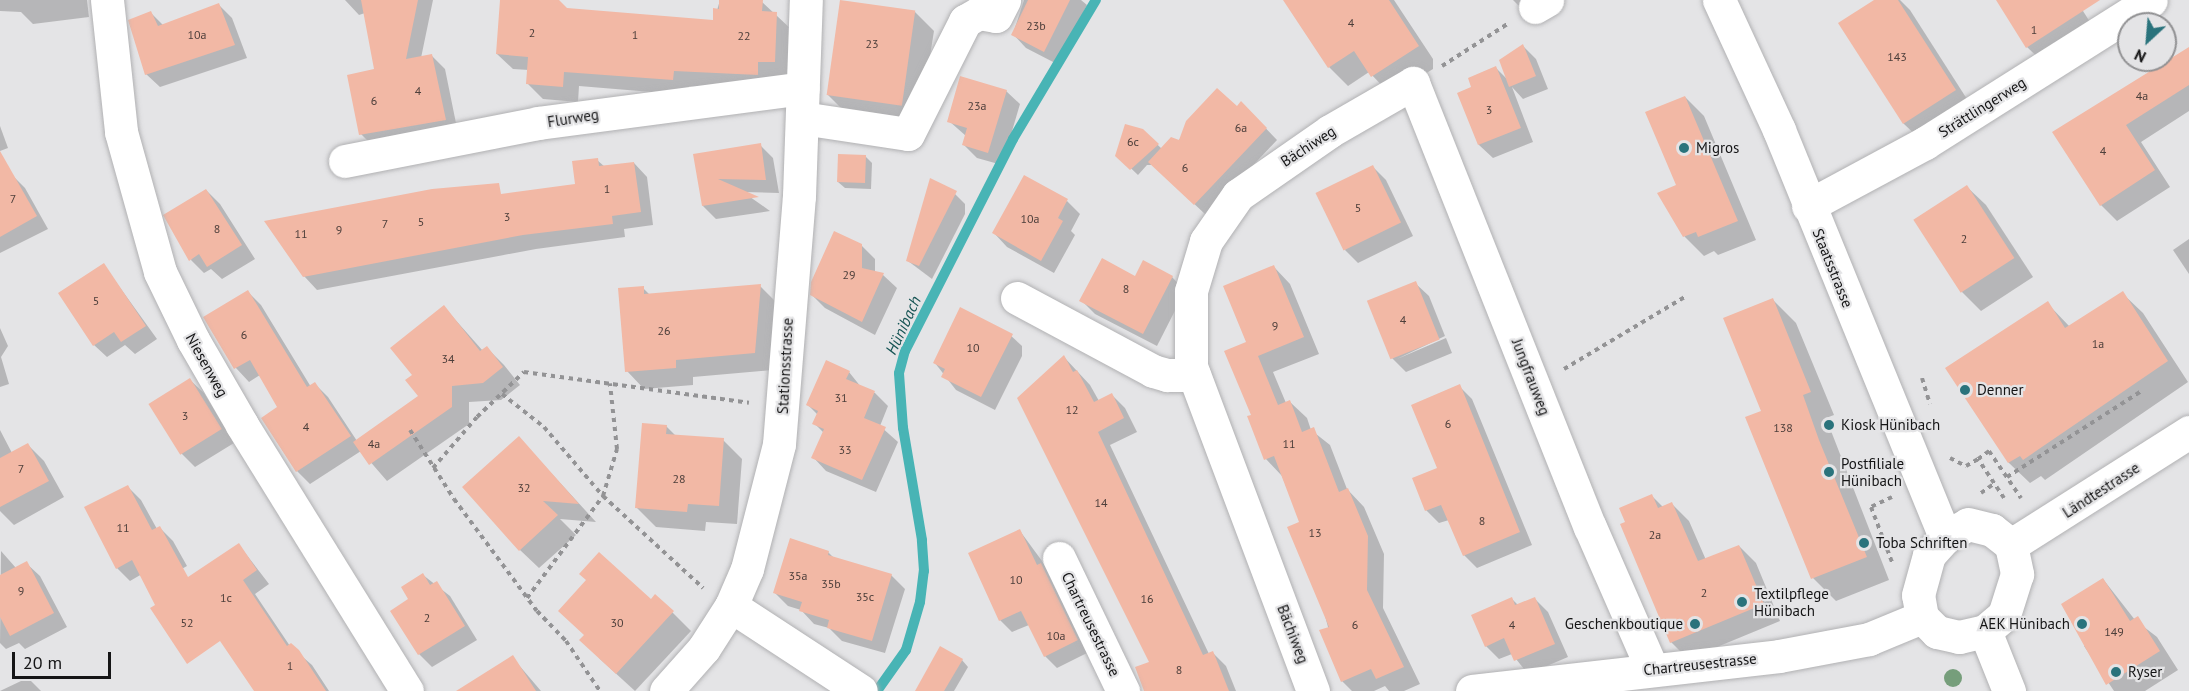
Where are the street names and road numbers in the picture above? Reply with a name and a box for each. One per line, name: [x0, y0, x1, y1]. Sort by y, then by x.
street label: Strättlingerweg: [1935, 73, 2029, 141]
street label: Flurweg: [546, 105, 600, 131]
street label: Bächiweg: [1277, 122, 1339, 170]
street label: Staatsstrasse: [1809, 226, 1857, 310]
street label: Stationsstrasse: [773, 317, 797, 415]
street label: Niesenweg: [182, 330, 232, 400]
street label: Jungfrauweg: [1508, 336, 1554, 418]
street label: Ländtestrasse: [2059, 458, 2143, 522]
street label: Chartreusestrasse: [1058, 569, 1124, 679]
street label: Bächiweg: [1274, 602, 1312, 666]
street label: Chartreusestrasse: [1642, 649, 1758, 679]

